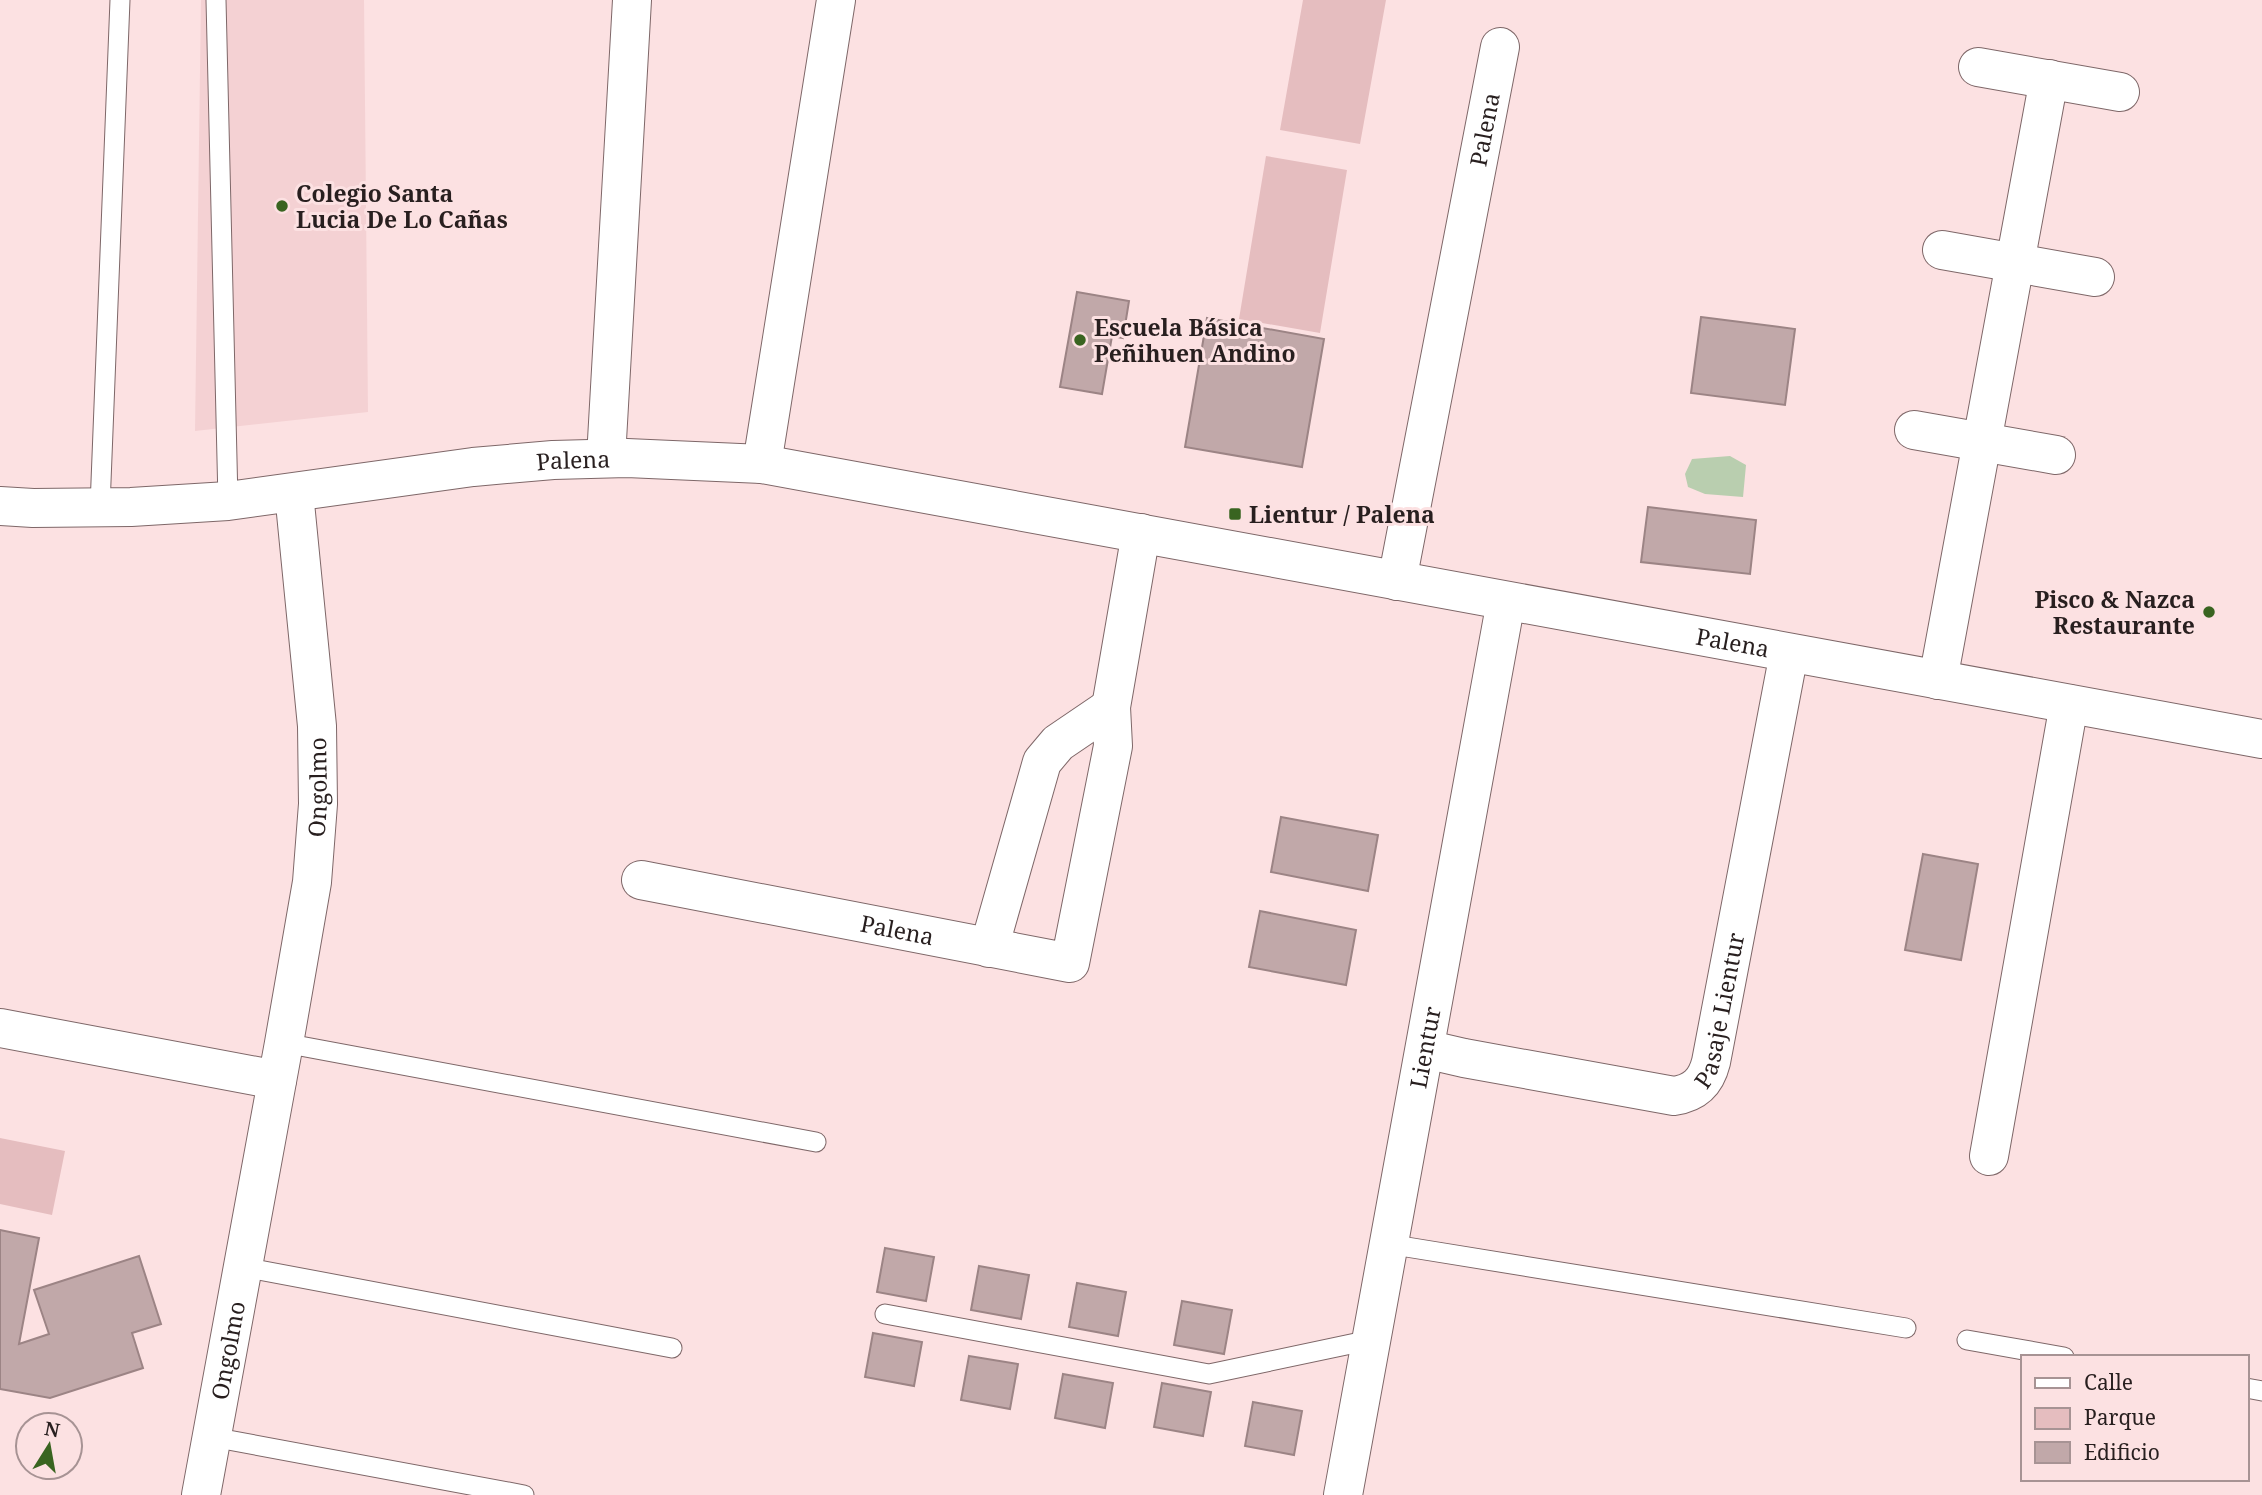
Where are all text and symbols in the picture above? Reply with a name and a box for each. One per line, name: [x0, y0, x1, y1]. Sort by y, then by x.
street label: Palena: [1461, 90, 1507, 169]
place label: Colegio Santa Lucia De Lo Cañas: [296, 177, 508, 235]
marker: Colegio Santa Lucia De Lo Cañas: [274, 198, 290, 214]
place label: Escuela Básica Peñihuen Andino: [1094, 311, 1296, 369]
marker: Escuela Básica Peñihuen Andino: [1072, 332, 1088, 348]
street label: Palena: [535, 442, 611, 477]
place label: Lientur / Palena: [1249, 498, 1435, 530]
marker: Lientur / Palena: [1227, 506, 1243, 522]
place label: Pisco & Nazca Restaurante: [2035, 583, 2195, 641]
marker: Pisco & Nazca Restaurante: [2201, 604, 2217, 620]
street label: Palena: [1693, 620, 1772, 664]
street label: Ongolmo: [300, 737, 334, 838]
street label: Palena: [858, 907, 937, 952]
street label: Pasaje Lientur: [1686, 930, 1751, 1095]
street label: Lientur: [1401, 1004, 1448, 1091]
street label: Ongolmo: [203, 1298, 252, 1402]
legend: [2021, 1355, 2248, 1481]
text: Calle: [2084, 1368, 2133, 1396]
text: Parque: [2084, 1403, 2156, 1431]
north arrow: [14, 1411, 84, 1481]
text: N: [42, 1415, 62, 1444]
text: Edificio: [2084, 1438, 2160, 1466]

